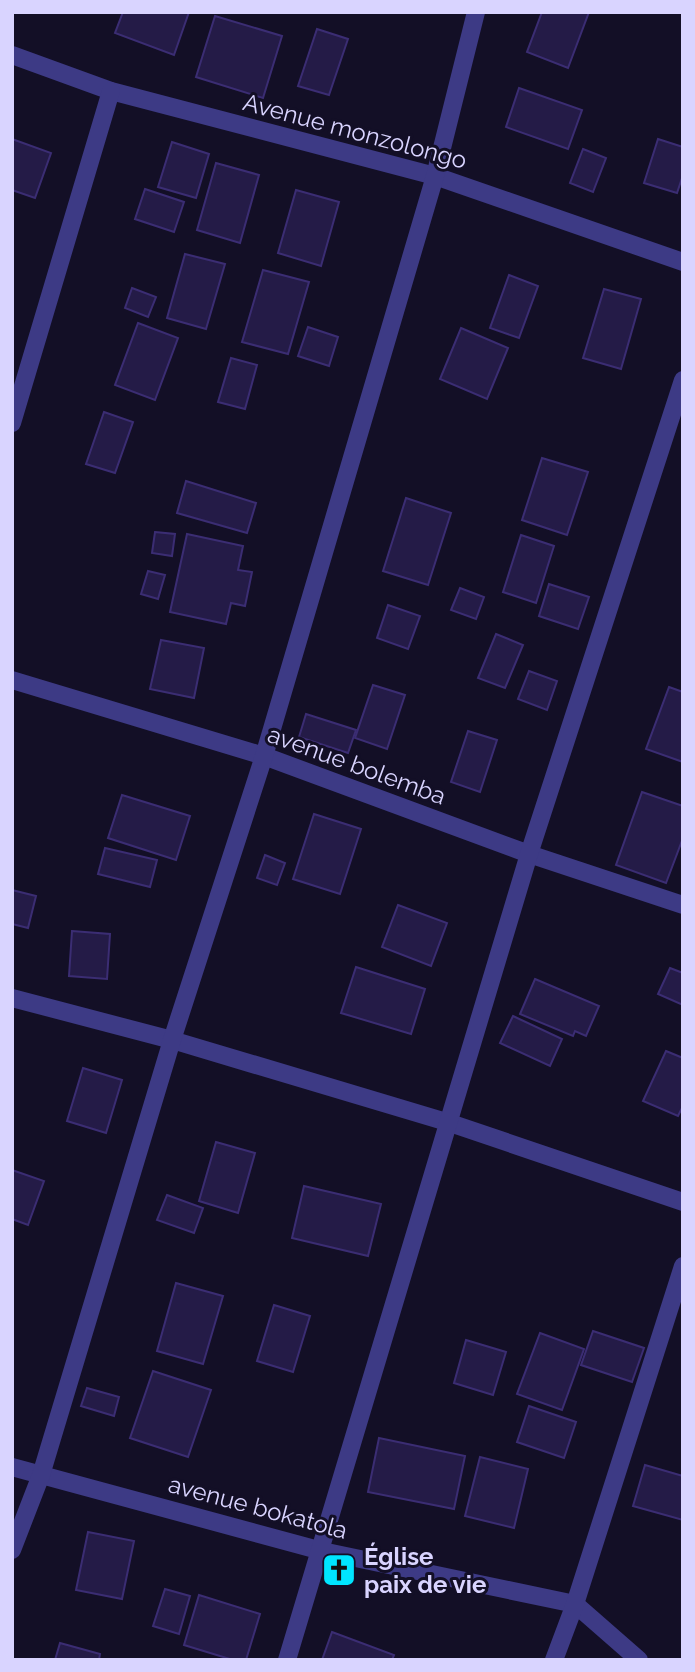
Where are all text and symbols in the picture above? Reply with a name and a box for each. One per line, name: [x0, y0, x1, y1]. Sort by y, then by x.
street label: Avenue monzolongo: [240, 87, 470, 175]
street label: avenue bolemba: [264, 719, 450, 811]
street label: avenue bokatola: [165, 1469, 351, 1545]
place label: Église paix de vie: [364, 1542, 486, 1599]
church icon: Église paix de vie: [320, 1551, 358, 1589]

